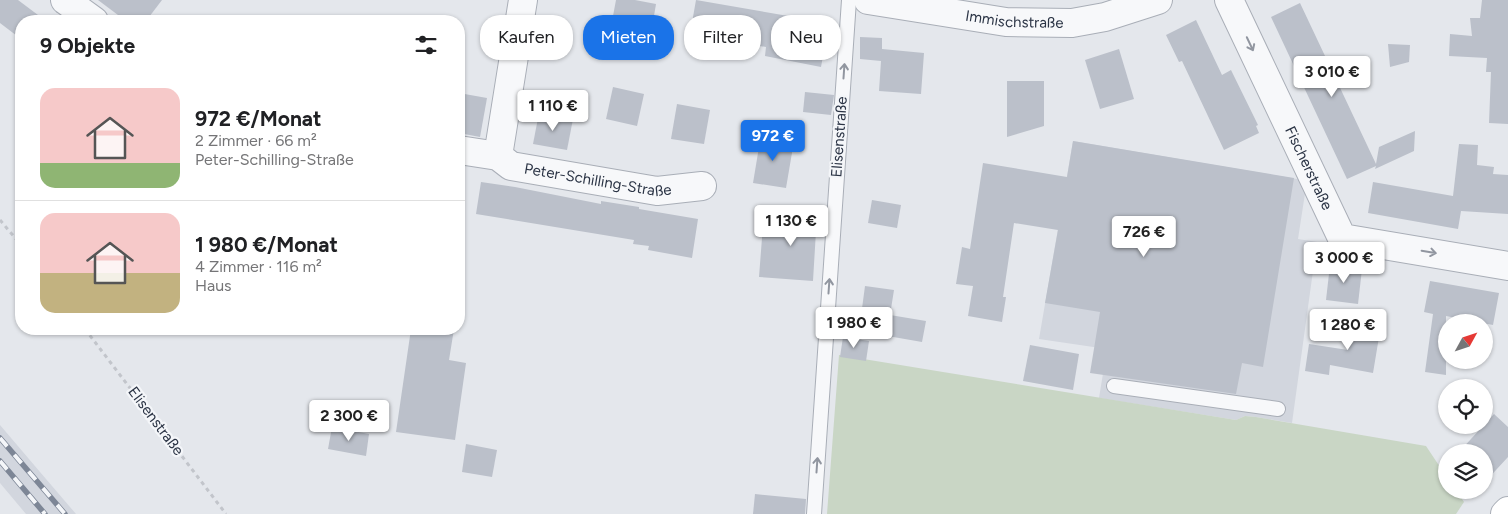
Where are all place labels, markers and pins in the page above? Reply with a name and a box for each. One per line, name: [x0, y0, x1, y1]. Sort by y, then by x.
pin: 3 010 €: [1286, 56, 1378, 98]
pin: 1 110 €: [507, 90, 599, 132]
pin: 972 €: [738, 120, 808, 162]
pin: 1 130 €: [745, 204, 837, 247]
pin: 726 €: [1109, 216, 1179, 258]
pin: 3 000 €: [1298, 242, 1390, 284]
pin: 1 980 €: [808, 306, 900, 349]
pin: 1 280 €: [1302, 308, 1394, 351]
pin: 2 300 €: [303, 400, 395, 442]

